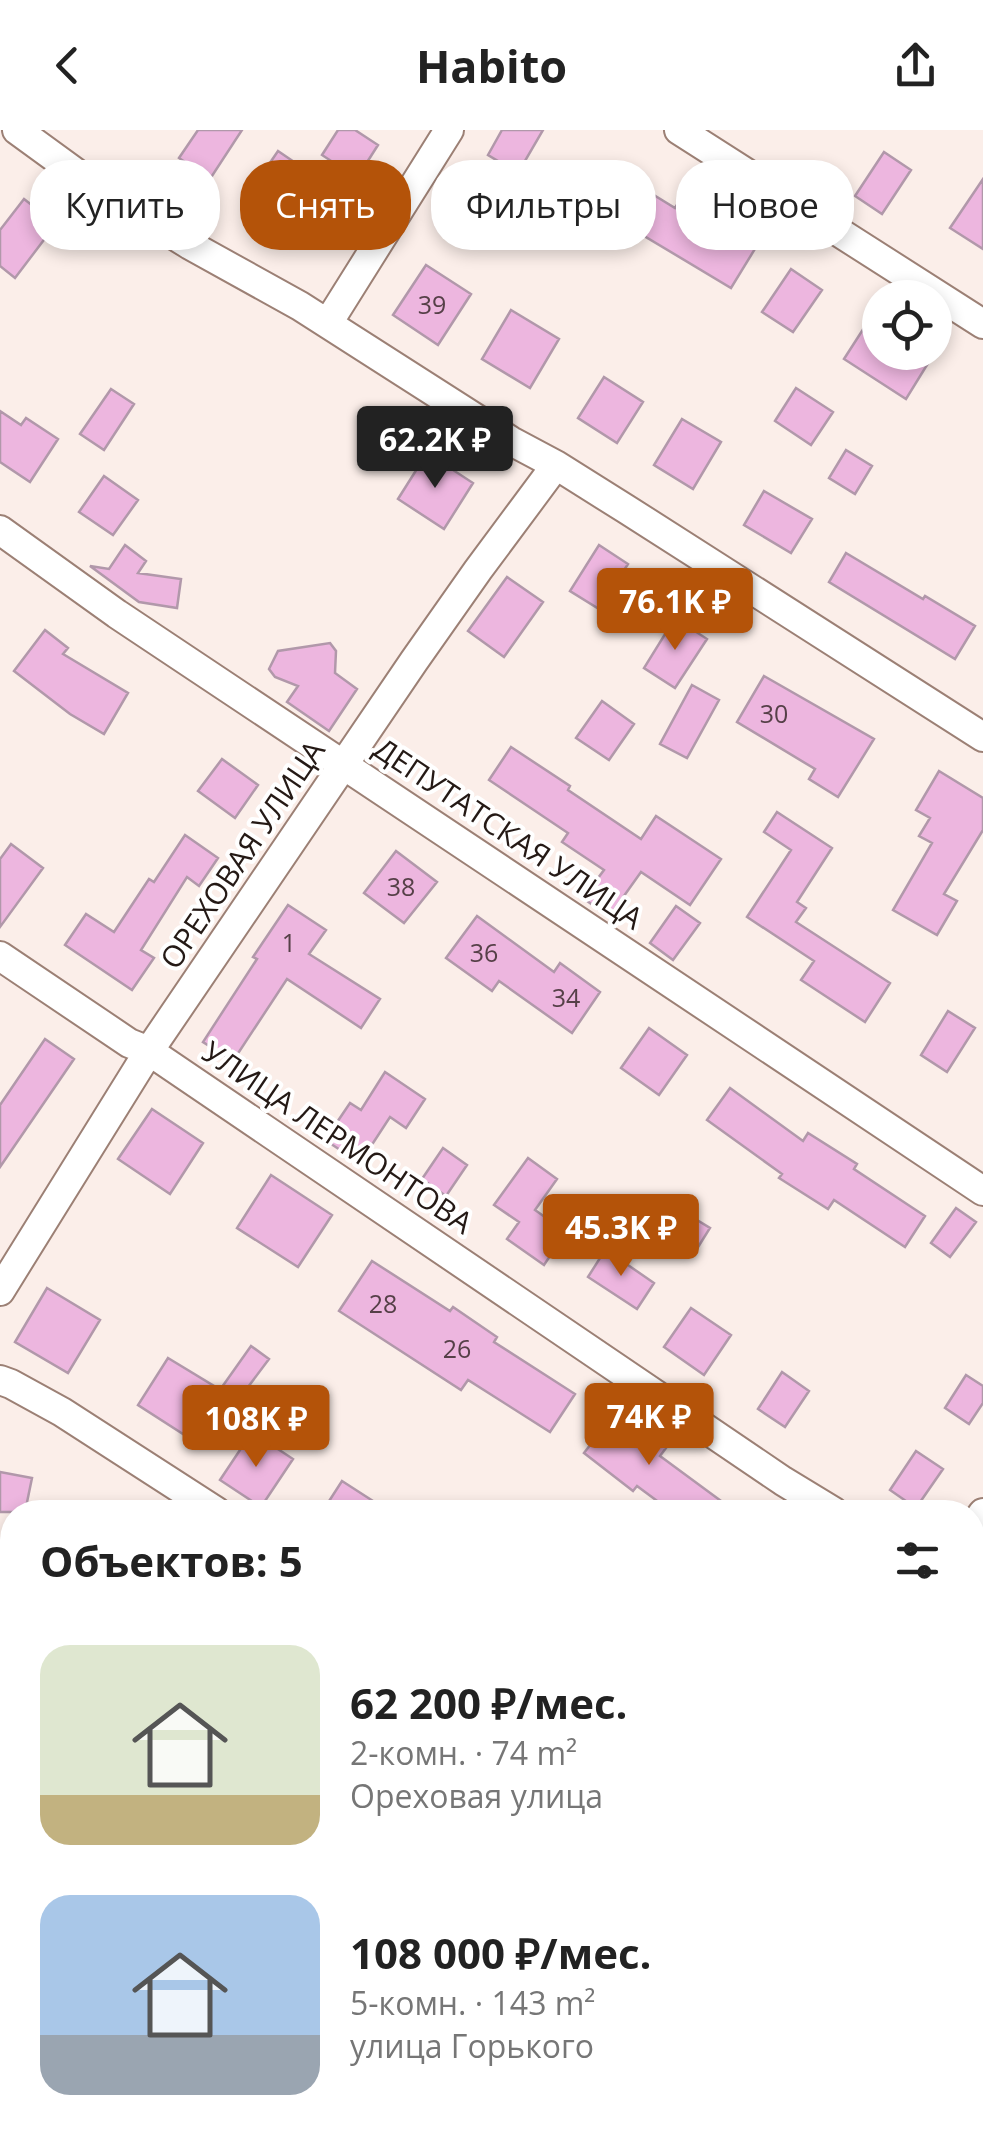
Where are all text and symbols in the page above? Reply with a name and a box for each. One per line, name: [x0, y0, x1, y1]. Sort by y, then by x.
text: Habito: [416, 35, 567, 96]
icon: back: [40, 38, 95, 93]
icon: share: [888, 38, 943, 93]
chip: Купить: [30, 160, 220, 250]
chip: Снять: [240, 160, 411, 250]
chip: Фильтры: [431, 160, 656, 250]
chip: Новое: [676, 160, 854, 250]
map controls: [862, 280, 952, 370]
button: locate: [862, 280, 952, 370]
house number: 39: [418, 287, 446, 321]
pin: 62.2K ₽: [343, 406, 527, 491]
text: 62.2K ₽: [379, 417, 491, 460]
pin: 76.1K ₽: [583, 568, 767, 653]
text: 76.1K ₽: [619, 579, 731, 622]
house number: 30: [760, 696, 788, 730]
street label: ДЕПУТАТСКАЯ УЛИЦА: [366, 727, 651, 938]
street label: ОРЕХОВАЯ УЛИЦА: [150, 732, 334, 976]
house number: 38: [387, 869, 415, 903]
house number: 1: [282, 925, 296, 959]
house number: 36: [470, 935, 498, 969]
house number: 34: [552, 980, 580, 1014]
street label: УЛИЦА ЛЕРМОНТОВА: [195, 1031, 481, 1243]
pin: 45.3K ₽: [529, 1194, 713, 1279]
text: 45.3K ₽: [565, 1205, 677, 1248]
house number: 28: [369, 1286, 397, 1320]
house number: 26: [443, 1331, 471, 1365]
pin: 74K ₽: [579, 1383, 719, 1468]
pin: 108K ₽: [175, 1385, 337, 1470]
text: 74K ₽: [607, 1394, 691, 1437]
text: 108K ₽: [204, 1396, 308, 1439]
text: Объектов: 5: [40, 1532, 303, 1589]
icon: filters: [890, 1533, 945, 1588]
text: 62 200 ₽/мес.: [350, 1674, 628, 1731]
icon: home: [120, 1685, 240, 1805]
text: 2-комн. · 74 m²: [350, 1731, 577, 1774]
text: Ореховая улица: [350, 1774, 603, 1817]
text: 108 000 ₽/мес.: [350, 1924, 652, 1981]
icon: home: [120, 1935, 240, 2055]
text: 5-комн. · 143 m²: [350, 1981, 595, 2024]
text: улица Горького: [350, 2024, 594, 2067]

